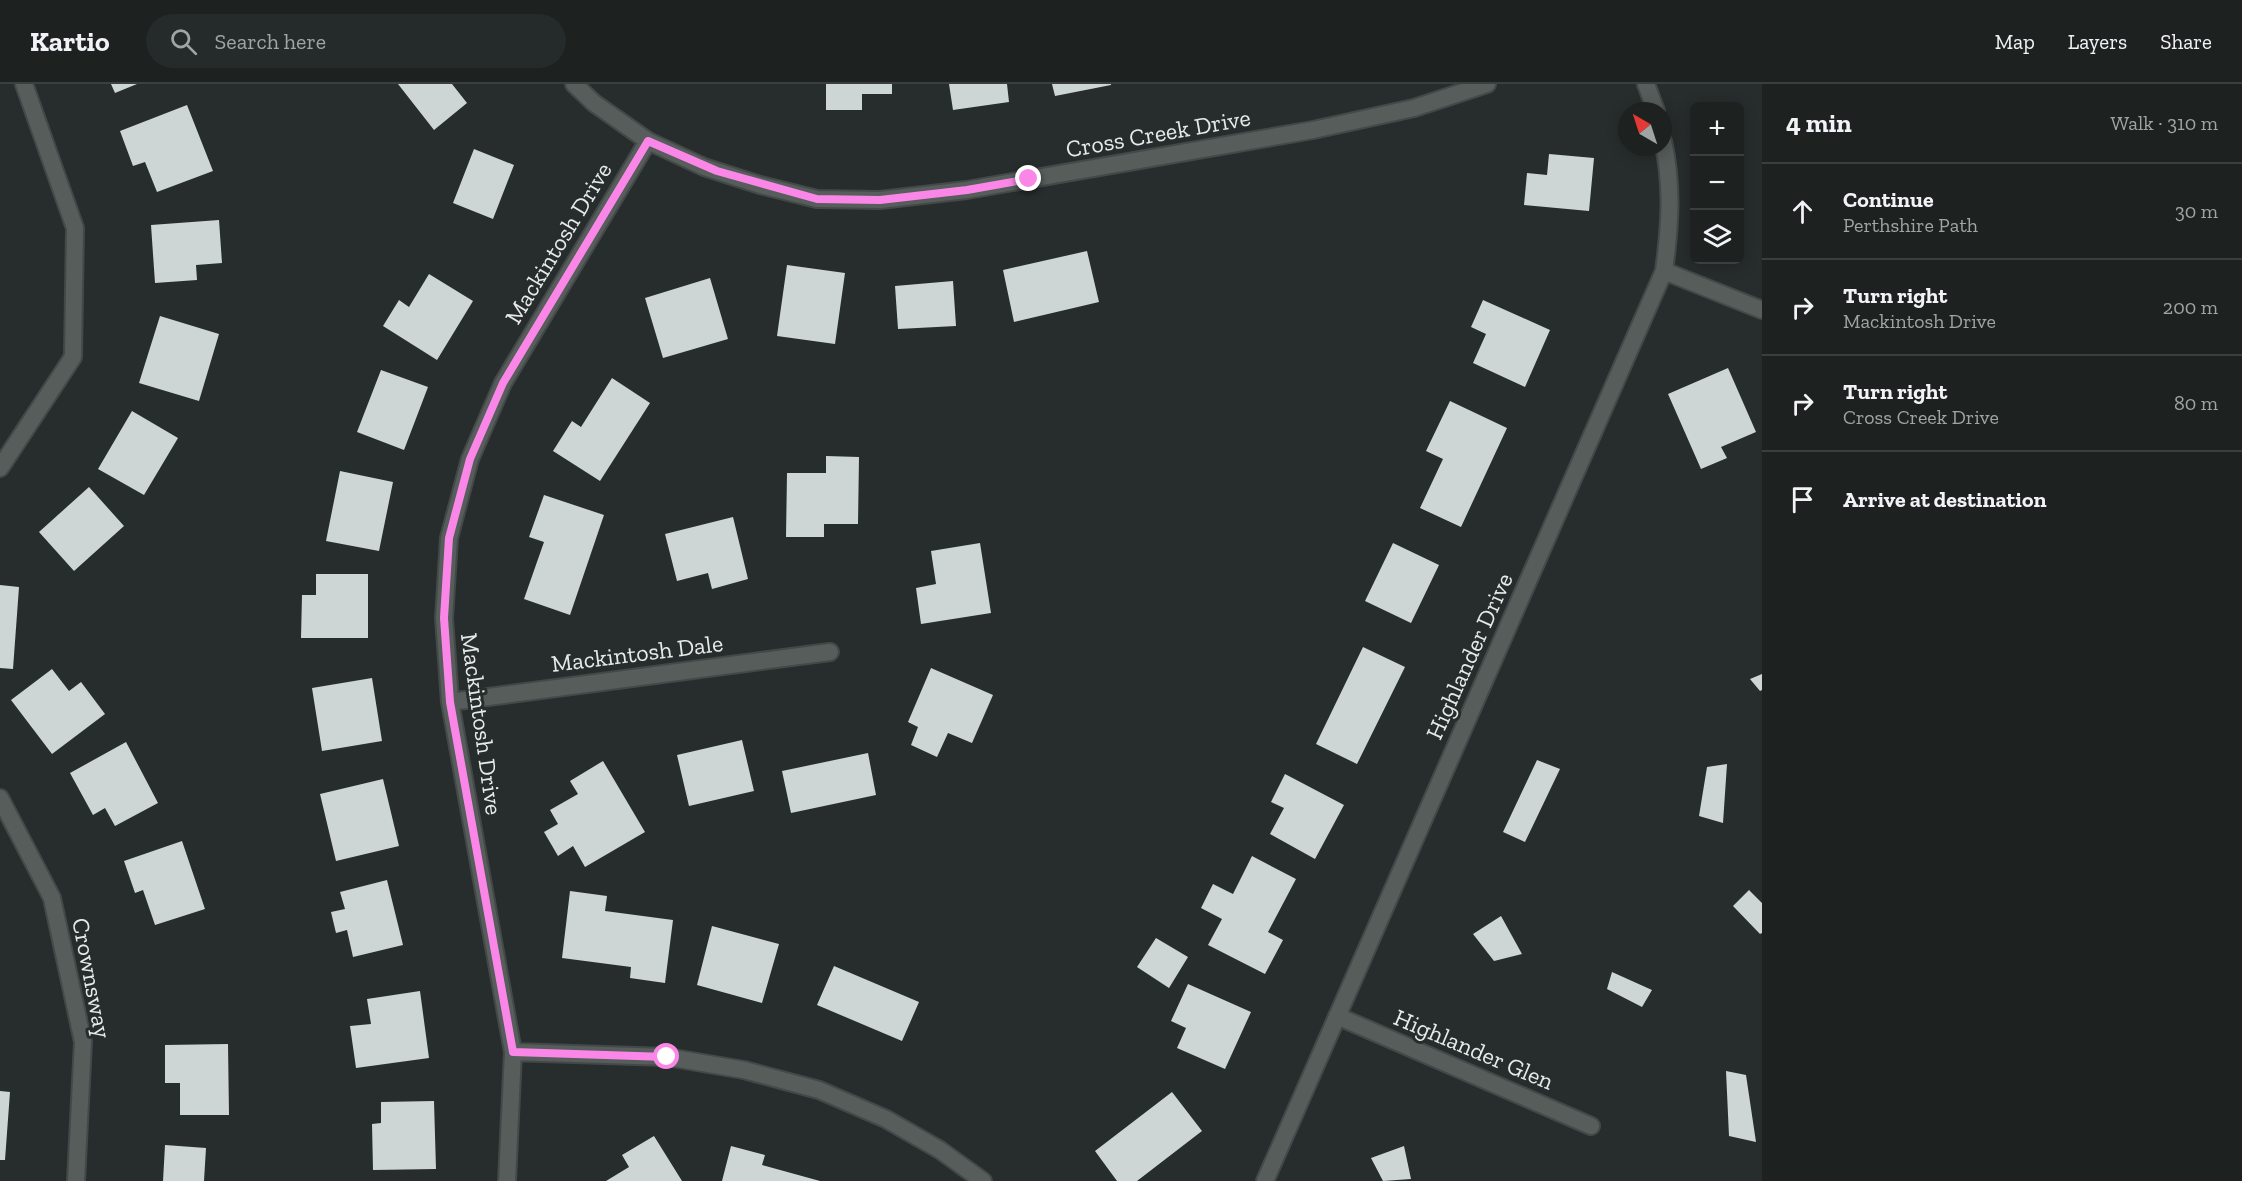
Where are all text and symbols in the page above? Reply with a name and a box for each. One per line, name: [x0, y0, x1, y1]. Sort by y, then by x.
search box: [146, 14, 566, 68]
text: Kartio: [30, 25, 110, 58]
icon: search: [167, 25, 200, 58]
text: Search here: [215, 28, 326, 55]
text: Map: [1995, 29, 2035, 54]
text: Layers: [2068, 29, 2127, 54]
text: Share: [2160, 29, 2212, 54]
street label: Cross Creek Drive: [1063, 102, 1253, 164]
north arrow: [1618, 102, 1672, 156]
map controls: [1690, 102, 1744, 264]
button: +: [1690, 102, 1744, 156]
text: 4 min: [1786, 107, 1852, 139]
text: Walk · 310 m: [2111, 111, 2218, 135]
button: −: [1690, 156, 1744, 210]
street label: Mackintosh Drive: [498, 157, 618, 329]
route end: [1015, 165, 1041, 191]
text: Continue: [1843, 186, 1934, 213]
icon: ahead: [1786, 195, 1819, 228]
text: 30 m: [2175, 199, 2218, 223]
button: layers: [1690, 210, 1744, 264]
text: Perthshire Path: [1843, 213, 1978, 237]
text: Turn right: [1843, 282, 1947, 309]
icon: right: [1786, 291, 1819, 324]
text: 200 m: [2163, 295, 2218, 319]
text: Mackintosh Drive: [1843, 309, 1996, 333]
text: Turn right: [1843, 378, 1947, 405]
icon: right: [1786, 387, 1819, 420]
text: 80 m: [2174, 391, 2218, 415]
text: Cross Creek Drive: [1843, 405, 1999, 429]
icon: arrive: [1786, 483, 1819, 516]
text: Arrive at destination: [1843, 486, 2046, 513]
street label: Highlander Drive: [1419, 568, 1519, 744]
street label: Mackintosh Dale: [549, 628, 725, 678]
street label: Mackintosh Drive: [455, 631, 509, 817]
street label: Crownsway: [66, 915, 118, 1041]
street label: Highlander Glen: [1390, 1002, 1558, 1096]
route start: [653, 1043, 679, 1069]

